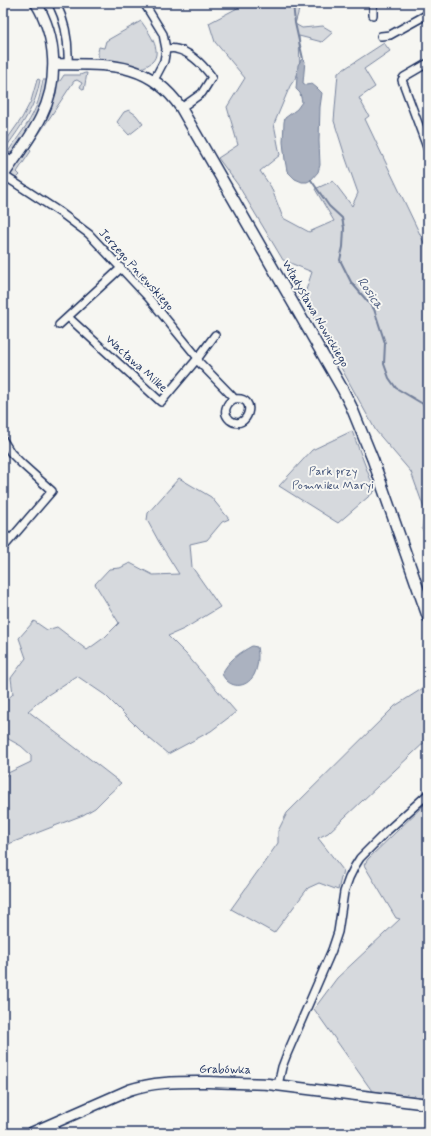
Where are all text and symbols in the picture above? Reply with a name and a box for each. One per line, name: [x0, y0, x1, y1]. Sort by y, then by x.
street label: Jerzego Pniewskiego: [95, 226, 177, 315]
street label: Władysława Nowickiego: [278, 257, 352, 371]
water label: Rosica: [353, 274, 388, 313]
street label: Wacława Milke: [102, 332, 170, 396]
park label: Park przy Pomniku Maryi: [292, 464, 374, 494]
street label: Grabówka: [199, 1062, 251, 1078]

